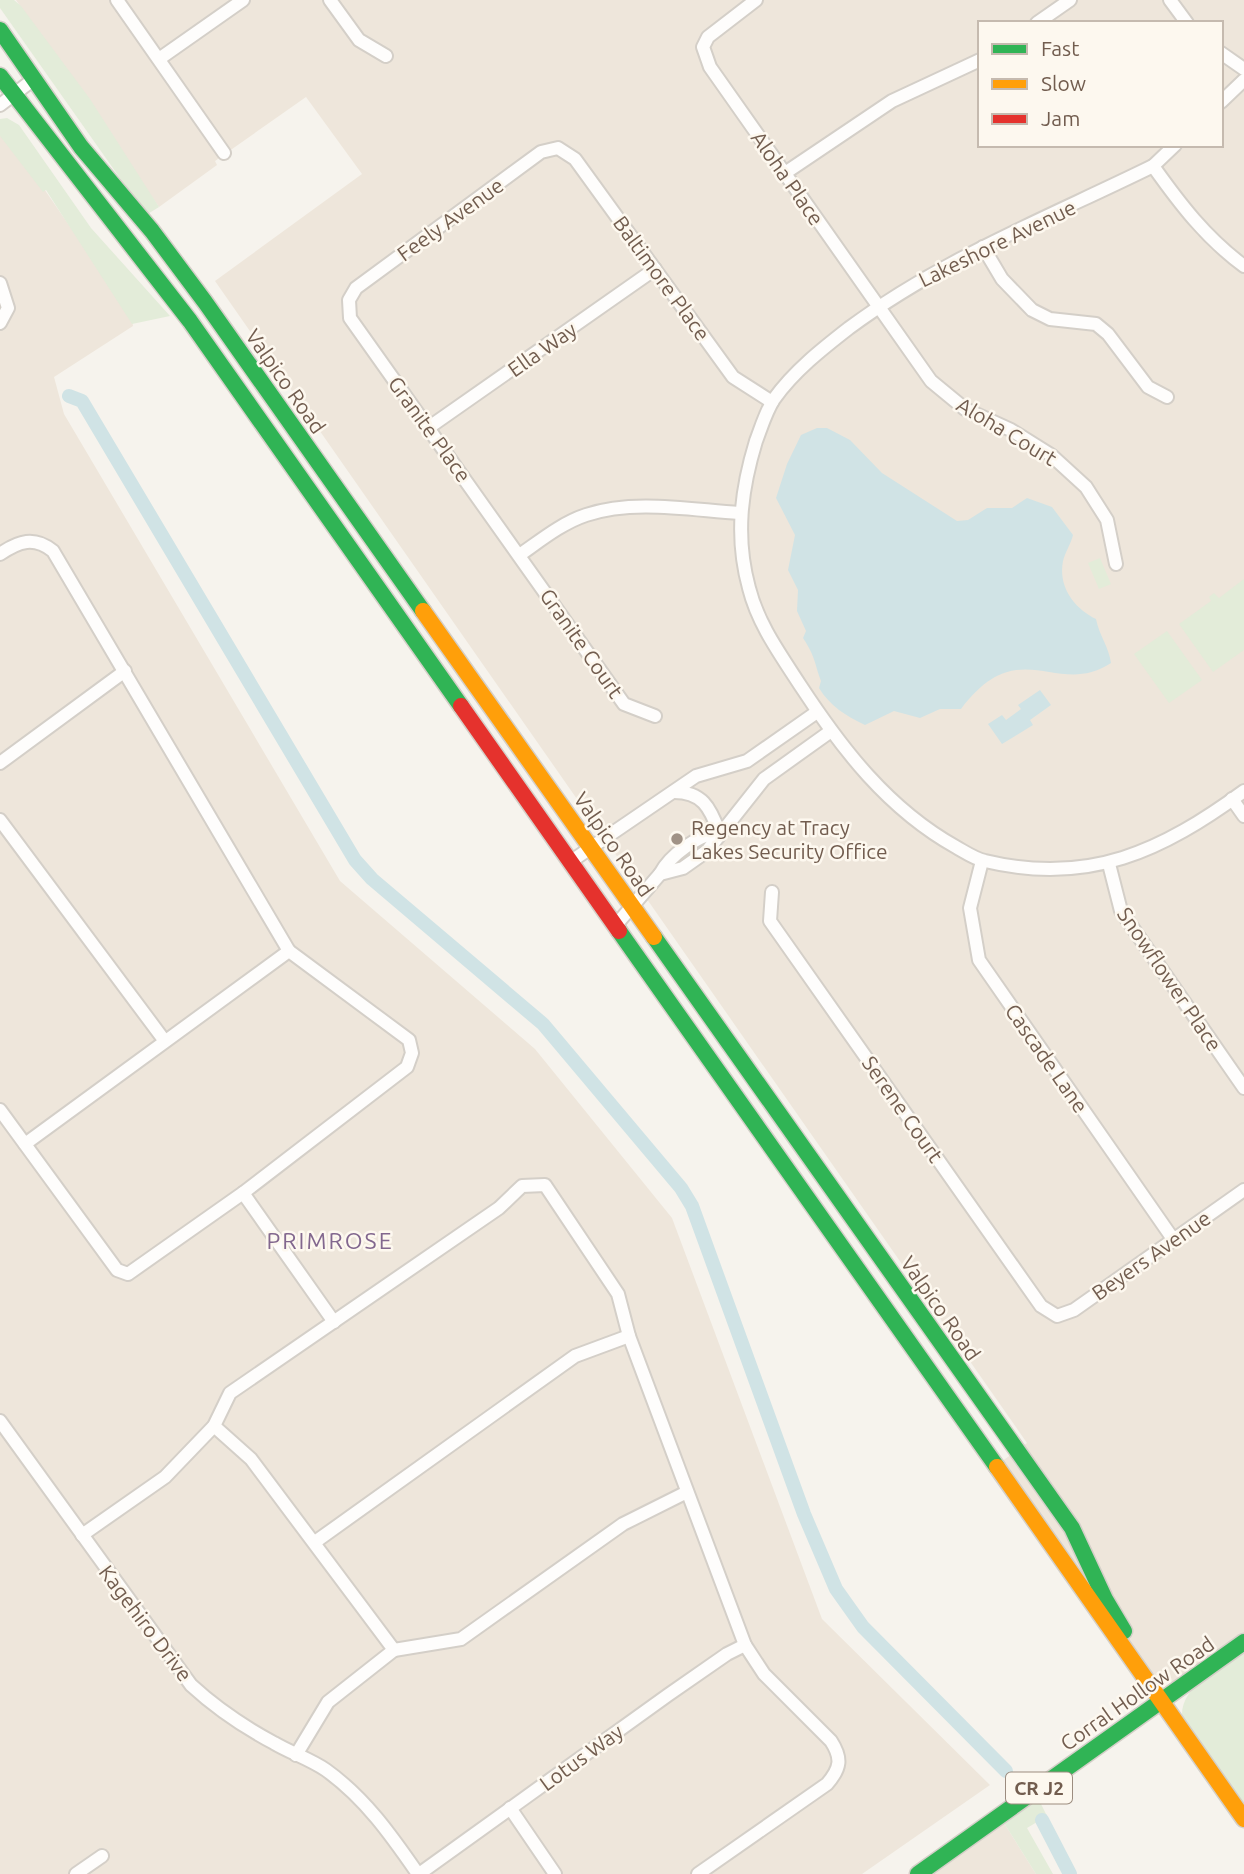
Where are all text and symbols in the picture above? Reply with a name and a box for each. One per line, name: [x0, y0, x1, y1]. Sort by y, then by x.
legend: [978, 21, 1223, 147]
text: Fast: [1041, 36, 1079, 60]
text: Slow: [1041, 71, 1086, 95]
text: Jam: [1041, 106, 1080, 130]
street label: Aloha Place: [747, 126, 829, 230]
street label: Feely Avenue: [392, 172, 508, 266]
street label: Lakeshore Avenue: [915, 195, 1079, 291]
street label: Baltimore Place: [609, 211, 715, 345]
street label: Ella Way: [503, 317, 581, 381]
street label: Valpico Road: [241, 324, 331, 438]
street label: Granite Place: [384, 372, 476, 486]
street label: Aloha Court: [953, 392, 1061, 470]
street label: Granite Court: [536, 584, 628, 702]
street label: Valpico Road: [569, 787, 659, 901]
place label: Regency at Tracy Lakes Security Office: [691, 815, 888, 863]
marker: Regency at Tracy Lakes Security Office: [669, 831, 685, 847]
street label: Snowflower Place: [1113, 903, 1227, 1055]
street label: Cascade Lane: [1001, 999, 1093, 1117]
street label: Serene Court: [858, 1051, 948, 1167]
street label: Beyers Avenue: [1087, 1205, 1215, 1305]
district label: PRIMROSE: [266, 1228, 394, 1253]
street label: Valpico Road: [896, 1251, 986, 1365]
street label: Kagehiro Drive: [95, 1560, 197, 1686]
street label: Corral Hollow Road: [1056, 1631, 1218, 1755]
street label: Lotus Way: [535, 1719, 627, 1795]
road number: CR J2: [1006, 1772, 1072, 1803]

